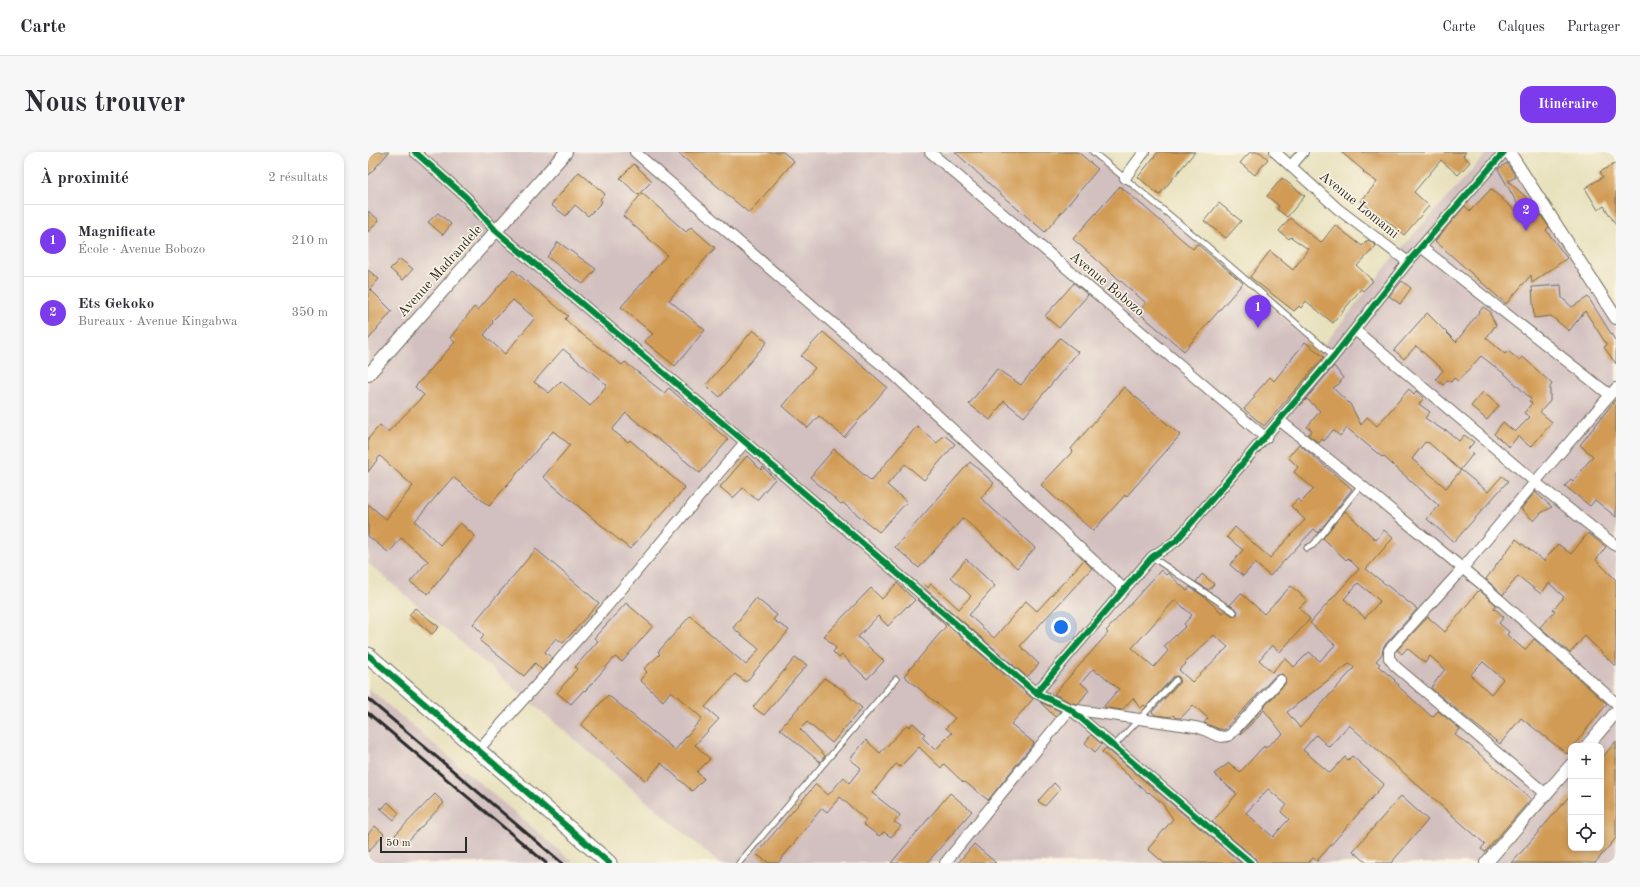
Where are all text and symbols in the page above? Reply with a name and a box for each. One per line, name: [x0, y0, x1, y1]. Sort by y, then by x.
text: Carte: [20, 18, 66, 37]
text: Carte: [1442, 20, 1476, 34]
text: Calques: [1498, 20, 1545, 34]
text: Partager: [1567, 20, 1620, 34]
button: Itinéraire: [1520, 86, 1616, 123]
text: Nous trouver: [24, 90, 185, 118]
street label: Avenue Lomami: [1317, 169, 1402, 241]
text: À proximité: [40, 170, 129, 187]
text: 2 résultats: [268, 171, 328, 184]
pin: 2: [1513, 198, 1539, 231]
street label: Avenue Madrandele: [395, 222, 485, 320]
text: Magnificate: [78, 225, 156, 240]
text: 1: [49, 234, 57, 247]
text: 210 m: [291, 234, 328, 247]
text: École · Avenue Bobozo: [78, 243, 205, 256]
street label: Avenue Bobozo: [1067, 249, 1147, 319]
pin: 1: [1245, 295, 1271, 328]
text: Ets Gekoko: [78, 297, 154, 312]
text: 2: [49, 306, 57, 319]
text: 350 m: [291, 306, 328, 319]
text: Bureaux · Avenue Kingabwa: [78, 315, 238, 328]
your location: [1051, 617, 1071, 637]
map controls: [1568, 743, 1604, 851]
button: +: [1568, 743, 1604, 779]
button: −: [1568, 779, 1604, 815]
button: locate: [1568, 815, 1604, 851]
scale bar: [380, 835, 467, 854]
text: 50 m: [386, 838, 411, 849]

